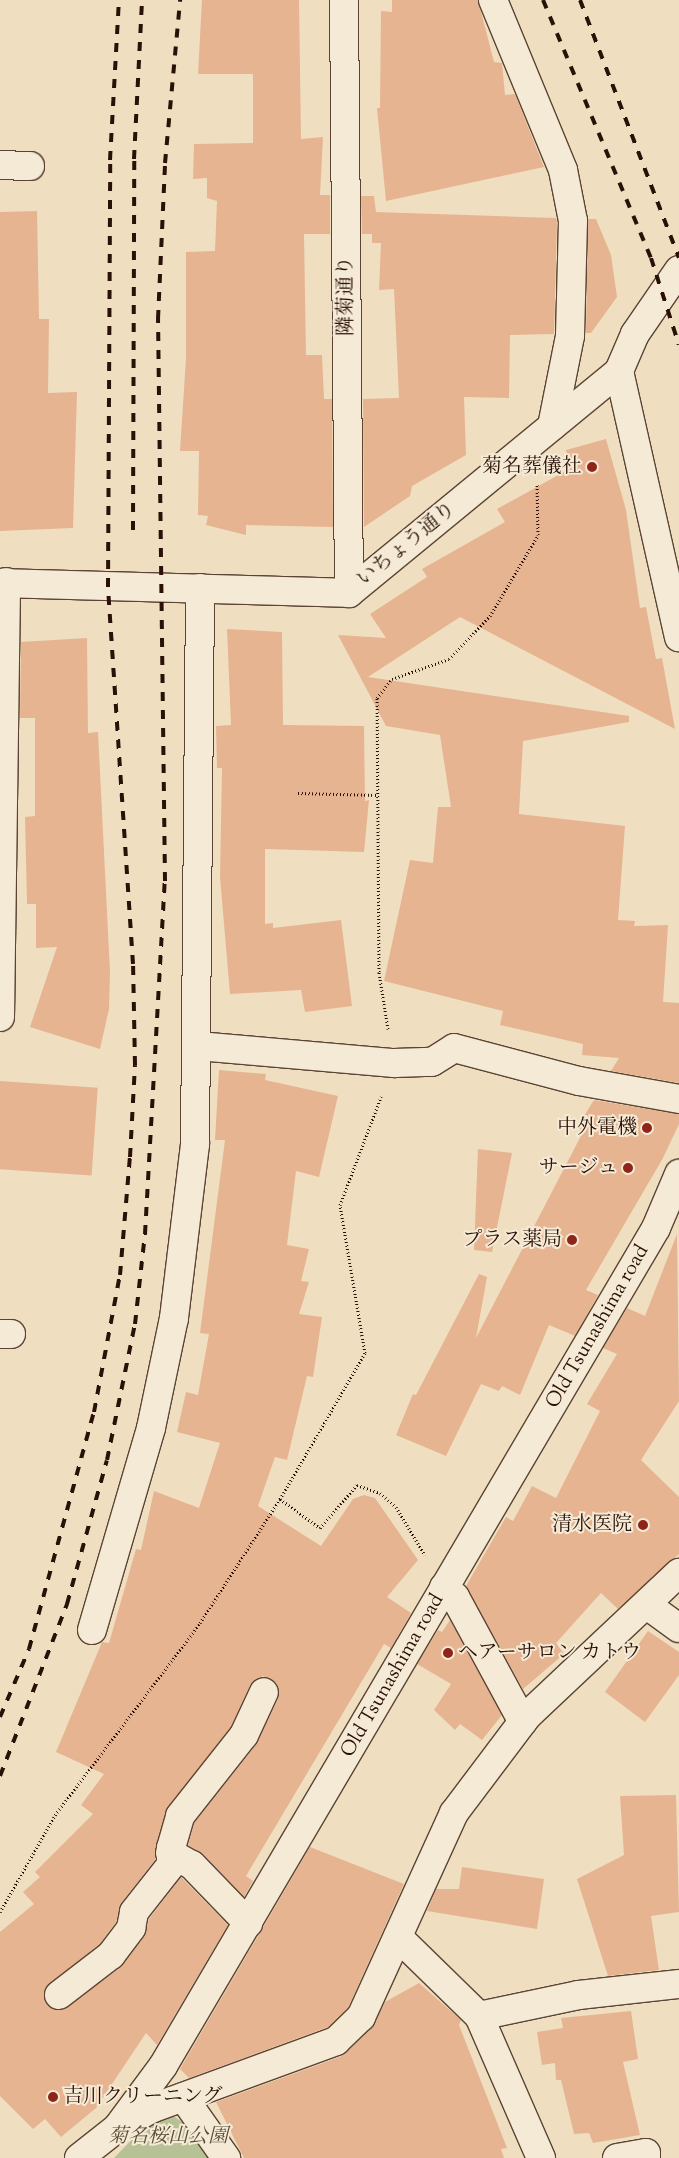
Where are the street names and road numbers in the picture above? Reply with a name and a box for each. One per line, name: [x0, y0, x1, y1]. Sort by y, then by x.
street label: 隣菊通り: [335, 256, 359, 336]
street label: いちょう通り: [353, 498, 461, 592]
street label: Old Tsunashima road: [541, 1241, 655, 1413]
street label: Old Tsunashima road: [336, 1590, 450, 1762]

